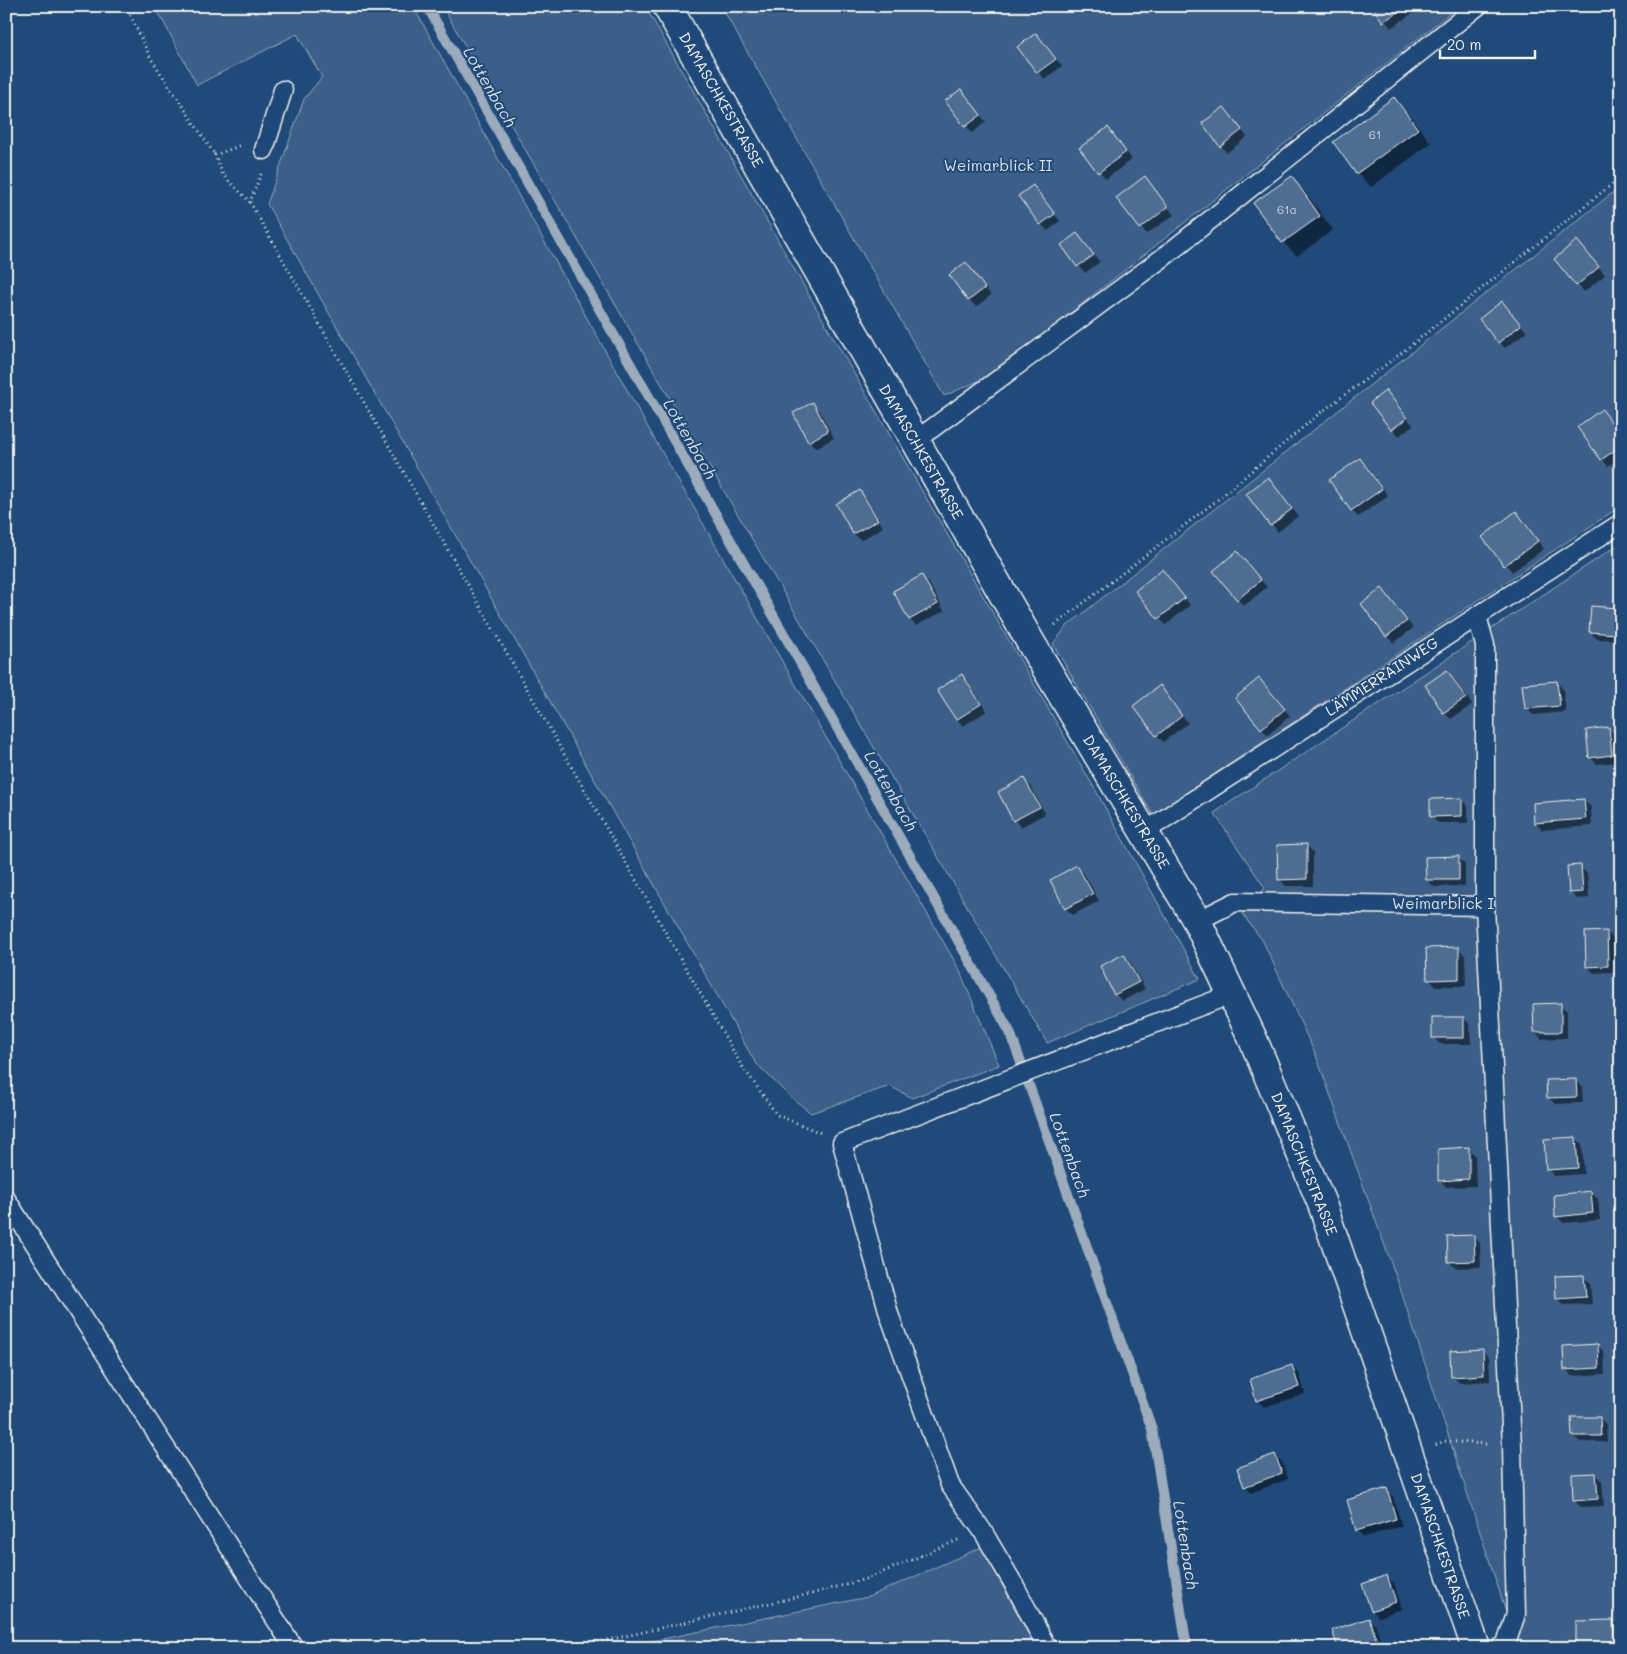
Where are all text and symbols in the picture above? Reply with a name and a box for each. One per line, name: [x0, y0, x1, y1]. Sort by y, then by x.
street label: DAMASCHKESTRASSE: [675, 28, 769, 171]
scale bar: [1440, 28, 1534, 60]
text: 20 m: [1447, 34, 1481, 54]
water label: Lottenbach: [459, 43, 522, 131]
house number: 61: [1369, 126, 1381, 142]
park label: Weimarblick II: [944, 155, 1053, 175]
house number: 61a: [1277, 201, 1297, 217]
street label: DAMASCHKESTRASSE: [875, 380, 969, 523]
water label: Lottenbach: [659, 395, 722, 483]
street label: LÄMMERRAINWEG: [1321, 632, 1442, 720]
street label: DAMASCHKESTRASSE: [1079, 731, 1175, 872]
water label: Lottenbach: [860, 747, 923, 835]
park label: Weimarblick I: [1392, 893, 1494, 913]
street label: DAMASCHKESTRASSE: [1267, 1089, 1343, 1239]
water label: Lottenbach: [1045, 1109, 1096, 1200]
street label: DAMASCHKESTRASSE: [1407, 1470, 1475, 1622]
water label: Lottenbach: [1169, 1499, 1204, 1591]

